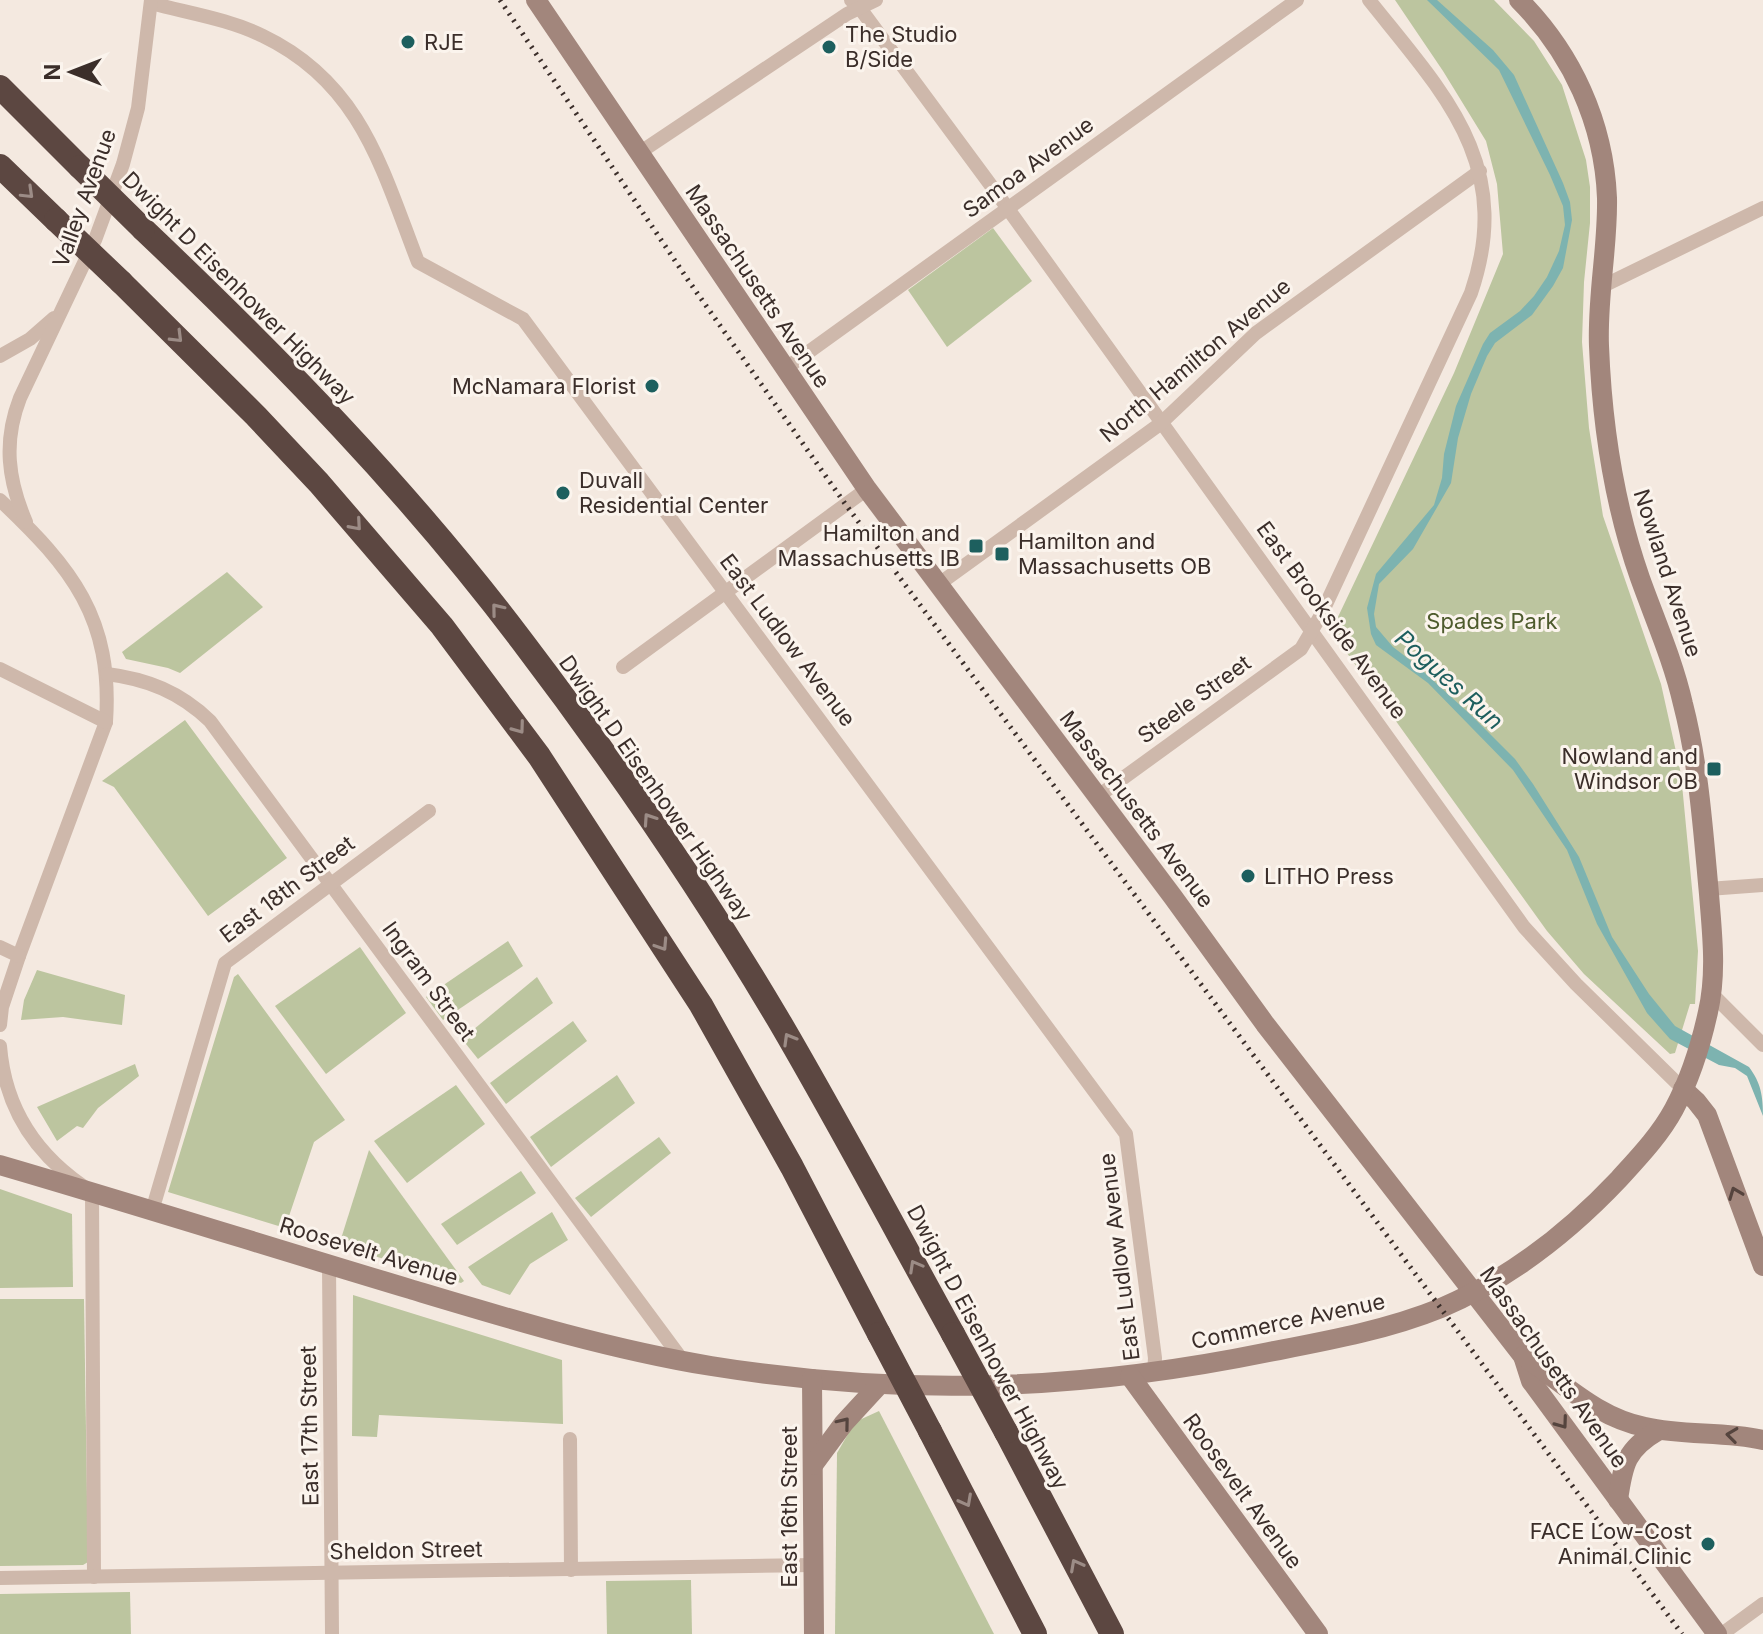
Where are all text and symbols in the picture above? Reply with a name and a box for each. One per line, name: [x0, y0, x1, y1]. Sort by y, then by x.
place label: The Studio B/Side: [845, 21, 958, 72]
place label: RJE: [424, 29, 464, 55]
north arrow: [32, 32, 112, 112]
marker: RJE: [399, 33, 417, 51]
marker: The Studio B/Side: [820, 38, 838, 56]
text: N: [39, 64, 65, 80]
street label: Samoa Avenue: [958, 111, 1098, 223]
street label: Valley Avenue: [47, 125, 121, 271]
street label: Dwight D Eisenhower Highway: [117, 166, 361, 410]
street label: Massachusetts Avenue: [680, 179, 836, 393]
one-way arrow: [19, 183, 33, 198]
street label: North Hamilton Avenue: [1095, 273, 1295, 447]
one-way arrow: [167, 328, 182, 342]
place label: McNamara Florist: [452, 373, 636, 399]
marker: McNamara Florist: [643, 377, 661, 395]
place label: Duvall Residential Center: [579, 467, 768, 518]
marker: Duvall Residential Center: [554, 484, 572, 502]
street label: Nowland Avenue: [1629, 486, 1707, 660]
one-way arrow: [346, 516, 361, 531]
street label: East Brookside Avenue: [1252, 516, 1412, 724]
place label: Hamilton and Massachusetts IB: [777, 520, 960, 571]
place label: Hamilton and Massachusetts OB: [1018, 528, 1212, 579]
marker: Hamilton and Massachusetts IB: [967, 537, 985, 555]
marker: Hamilton and Massachusetts OB: [993, 545, 1011, 563]
street label: East Ludlow Avenue: [715, 549, 861, 731]
one-way arrow: [492, 604, 507, 618]
park label: Spades Park: [1426, 608, 1558, 634]
water label: Pogues Run: [1389, 623, 1509, 736]
street label: Steele Street: [1132, 649, 1256, 749]
street label: Dwight D Eisenhower Highway: [554, 650, 758, 926]
street label: Massachusetts Avenue: [1055, 706, 1219, 912]
one-way arrow: [509, 719, 523, 733]
place label: Nowland and Windsor OB: [1561, 743, 1698, 794]
marker: Nowland and Windsor OB: [1705, 760, 1723, 778]
one-way arrow: [644, 814, 659, 828]
street label: East 18th Street: [215, 830, 359, 948]
place label: LITHO Press: [1264, 863, 1394, 889]
marker: LITHO Press: [1239, 867, 1257, 885]
street label: Ingram Street: [377, 916, 481, 1046]
one-way arrow: [652, 936, 667, 950]
one-way arrow: [783, 1033, 799, 1047]
street label: East Ludlow Avenue: [1093, 1152, 1145, 1362]
one-way arrow: [1728, 1187, 1745, 1201]
street label: Dwight D Eisenhower Highway: [902, 1200, 1074, 1494]
street label: Roosevelt Avenue: [277, 1211, 461, 1291]
one-way arrow: [909, 1260, 925, 1275]
street label: Massachusetts Avenue: [1475, 1261, 1633, 1473]
street label: Commerce Avenue: [1189, 1288, 1387, 1354]
street label: East 17th Street: [295, 1346, 323, 1506]
street label: Roosevelt Avenue: [1178, 1408, 1308, 1574]
one-way arrow: [1552, 1414, 1566, 1428]
one-way arrow: [835, 1417, 849, 1432]
street label: East 16th Street: [776, 1426, 802, 1588]
one-way arrow: [1725, 1426, 1738, 1443]
one-way arrow: [956, 1492, 971, 1507]
place label: FACE Low-Cost Animal Clinic: [1530, 1518, 1692, 1569]
marker: FACE Low-Cost Animal Clinic: [1699, 1535, 1717, 1553]
street label: Sheldon Street: [329, 1536, 483, 1564]
one-way arrow: [1070, 1559, 1085, 1573]

